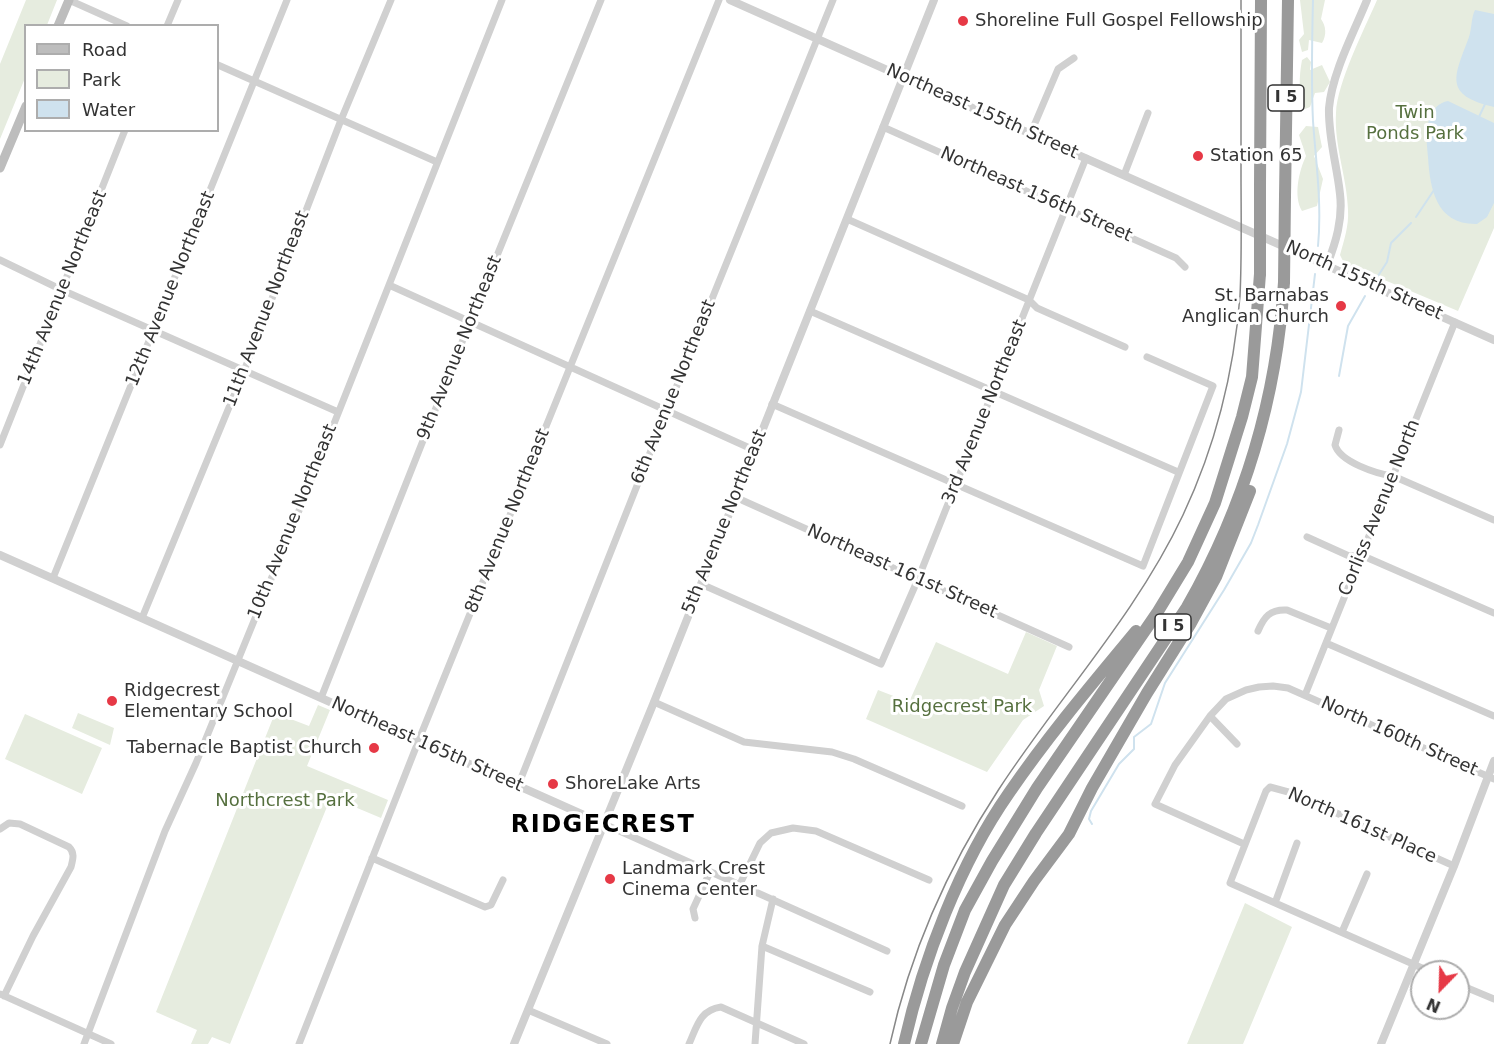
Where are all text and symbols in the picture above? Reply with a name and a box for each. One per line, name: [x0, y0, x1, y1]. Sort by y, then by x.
place label: Shoreline Full Gospel Fellowship: [975, 10, 1263, 32]
marker: Shoreline Full Gospel Fellowship: [956, 14, 970, 28]
legend: [24, 24, 219, 132]
text: Road: [82, 39, 127, 60]
street label: Northeast 155th Street: [883, 60, 1081, 164]
text: Park: [82, 69, 121, 90]
road number: I 5: [1268, 85, 1304, 111]
text: Water: [82, 99, 135, 120]
park label: Twin Ponds Park: [1366, 102, 1464, 144]
street label: Northeast 156th Street: [937, 143, 1135, 247]
place label: Station 65: [1210, 145, 1303, 167]
marker: Station 65: [1191, 149, 1205, 163]
street label: 14th Avenue Northeast: [14, 187, 112, 389]
street label: 12th Avenue Northeast: [122, 188, 220, 390]
street label: 11th Avenue Northeast: [220, 208, 314, 410]
street label: North 155th Street: [1282, 237, 1446, 325]
street label: 9th Avenue Northeast: [413, 253, 507, 443]
place label: St. Barnabas Anglican Church: [1182, 285, 1329, 328]
street label: 6th Avenue Northeast: [627, 297, 721, 487]
marker: St. Barnabas Anglican Church: [1334, 299, 1348, 313]
street label: 3rd Avenue Northeast: [938, 317, 1032, 507]
street label: Corliss Avenue North: [1335, 417, 1425, 599]
street label: 10th Avenue Northeast: [244, 421, 342, 623]
street label: 8th Avenue Northeast: [461, 426, 555, 616]
street label: 5th Avenue Northeast: [678, 427, 772, 617]
street label: Northeast 161st Street: [804, 520, 1000, 624]
road number: I 5: [1155, 614, 1191, 640]
place label: Ridgecrest Elementary School: [124, 680, 293, 722]
street label: Northeast 165th Street: [328, 693, 526, 797]
street label: North 160th Street: [1317, 693, 1481, 781]
marker: Ridgecrest Elementary School: [105, 694, 119, 708]
park label: Ridgecrest Park: [892, 696, 1032, 718]
place label: Tabernacle Baptist Church: [127, 737, 362, 759]
marker: Tabernacle Baptist Church: [367, 741, 381, 755]
place label: ShoreLake Arts: [565, 773, 701, 795]
marker: ShoreLake Arts: [546, 777, 560, 791]
street label: North 161st Place: [1284, 784, 1440, 868]
park label: Northcrest Park: [215, 790, 355, 812]
district label: RIDGECREST: [511, 812, 695, 840]
place label: Landmark Crest Cinema Center: [622, 858, 765, 900]
marker: Landmark Crest Cinema Center: [603, 872, 617, 886]
north arrow: [1410, 960, 1470, 1020]
text: N: [1424, 994, 1443, 1017]

